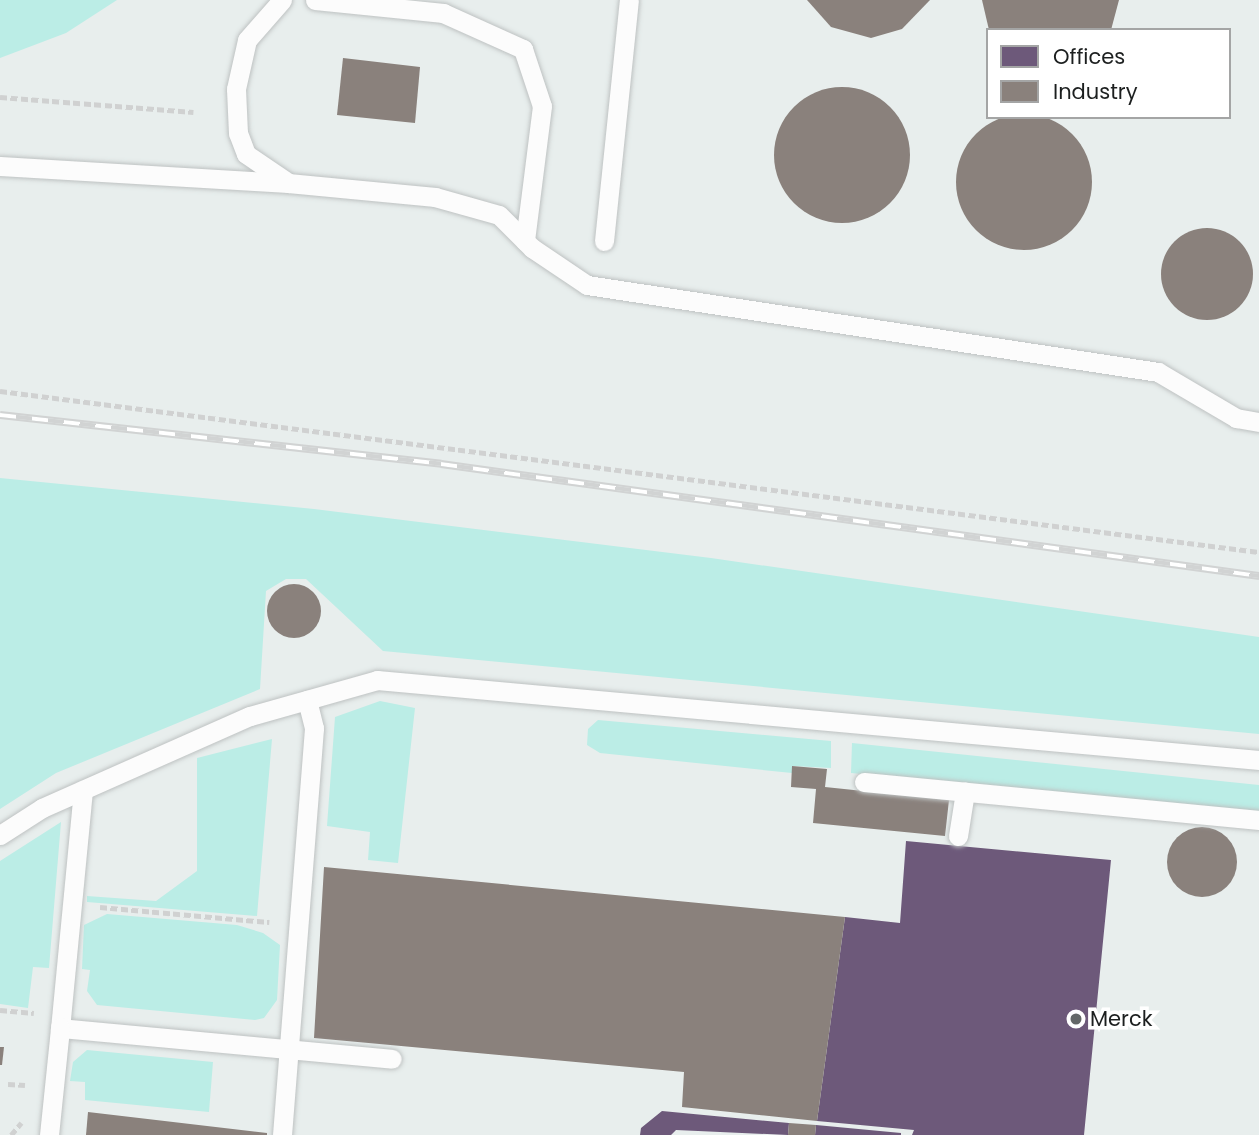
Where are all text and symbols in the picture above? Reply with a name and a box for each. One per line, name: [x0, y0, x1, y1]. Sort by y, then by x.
legend: [986, 28, 1231, 119]
text: Offices: [1053, 42, 1125, 71]
text: Industry: [1053, 77, 1138, 106]
place label: Merck: [1090, 1006, 1152, 1032]
marker: Merck: [1068, 1011, 1084, 1027]

